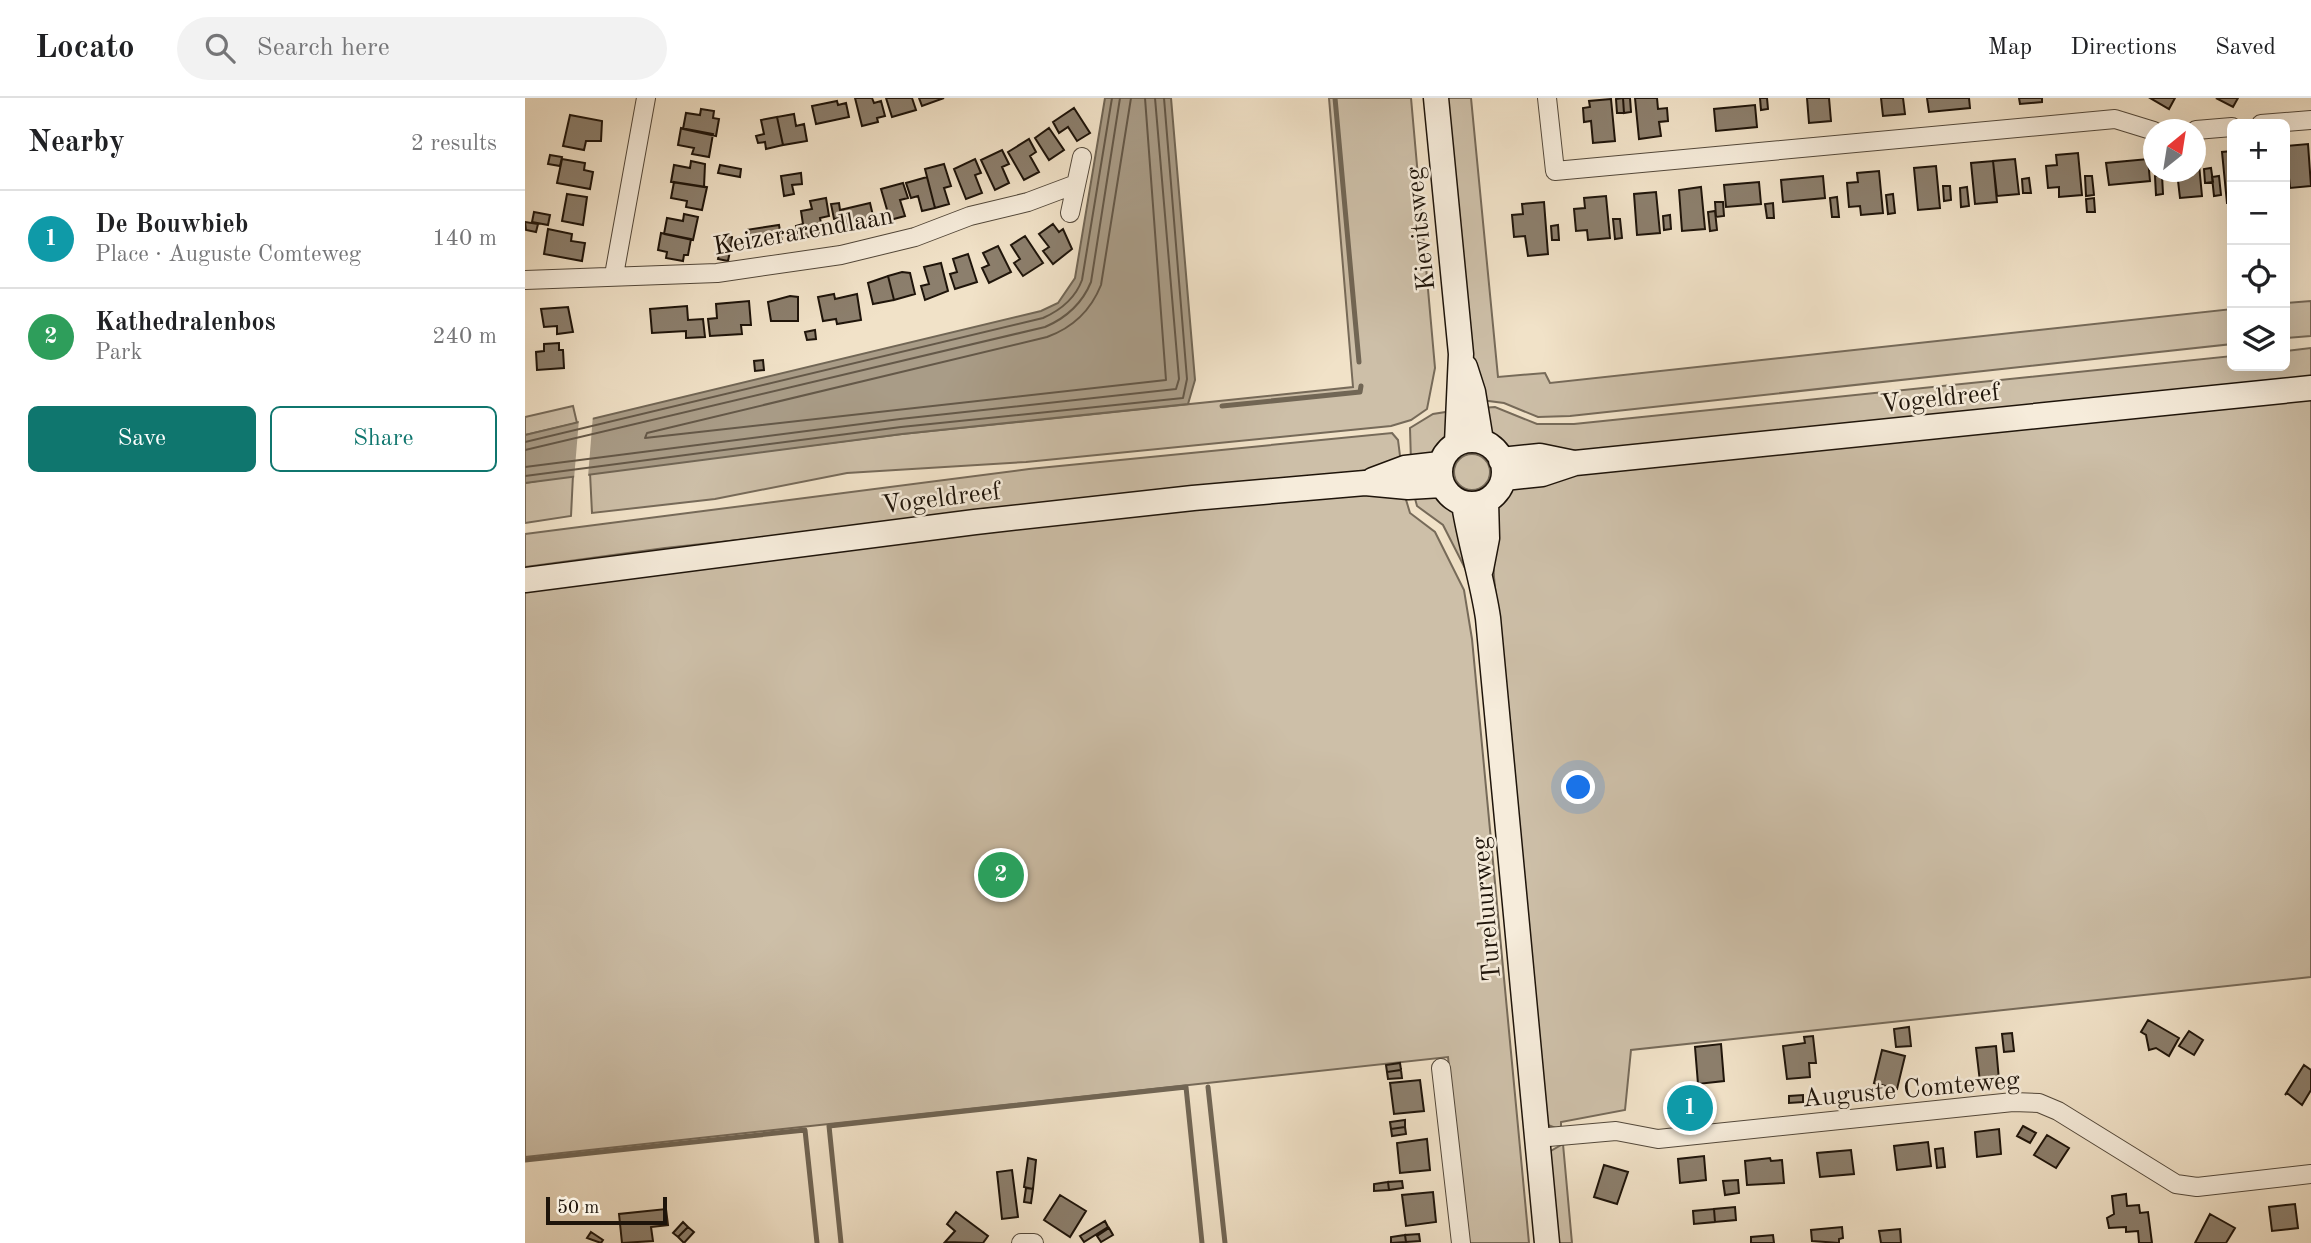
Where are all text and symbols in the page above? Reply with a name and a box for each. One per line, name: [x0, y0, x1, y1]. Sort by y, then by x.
search box: [177, 17, 667, 80]
icon: search: [201, 29, 239, 67]
text: Locato: [35, 32, 135, 65]
text: Search here: [257, 35, 390, 61]
text: Map: [1988, 36, 2032, 60]
text: Directions: [2070, 36, 2177, 60]
text: Saved: [2215, 36, 2276, 60]
north arrow: [2143, 119, 2206, 182]
map controls: [2227, 119, 2290, 371]
button: +: [2227, 119, 2290, 182]
text: Nearby: [28, 128, 125, 158]
text: 2 results: [411, 132, 497, 155]
street label: Kievitsweg: [1402, 165, 1440, 292]
button: −: [2227, 182, 2290, 245]
street label: Keizerarendlaan: [711, 203, 895, 261]
text: De Bouwbieb: [95, 212, 248, 238]
text: 1: [44, 227, 58, 250]
text: 140 m: [432, 227, 497, 250]
text: Place · Auguste Comteweg: [95, 243, 361, 266]
button: locate: [2227, 245, 2290, 308]
button: layers: [2227, 308, 2290, 371]
text: Kathedralenbos: [95, 310, 276, 336]
text: 2: [44, 325, 58, 348]
text: 240 m: [432, 325, 497, 348]
text: Park: [95, 341, 142, 364]
street label: Vogeldreef: [1879, 380, 2003, 418]
button: Save: [28, 406, 256, 472]
button: Share: [270, 406, 497, 472]
street label: Vogeldreef: [880, 479, 1004, 519]
your location: [1561, 770, 1595, 804]
street label: Tureluurweg: [1468, 835, 1506, 982]
pin: 2: [978, 849, 1024, 901]
street label: Auguste Comteweg: [1801, 1068, 2021, 1112]
pin: 1: [1667, 1082, 1713, 1134]
scale bar: [546, 1194, 667, 1226]
text: 50 m: [557, 1199, 599, 1218]

